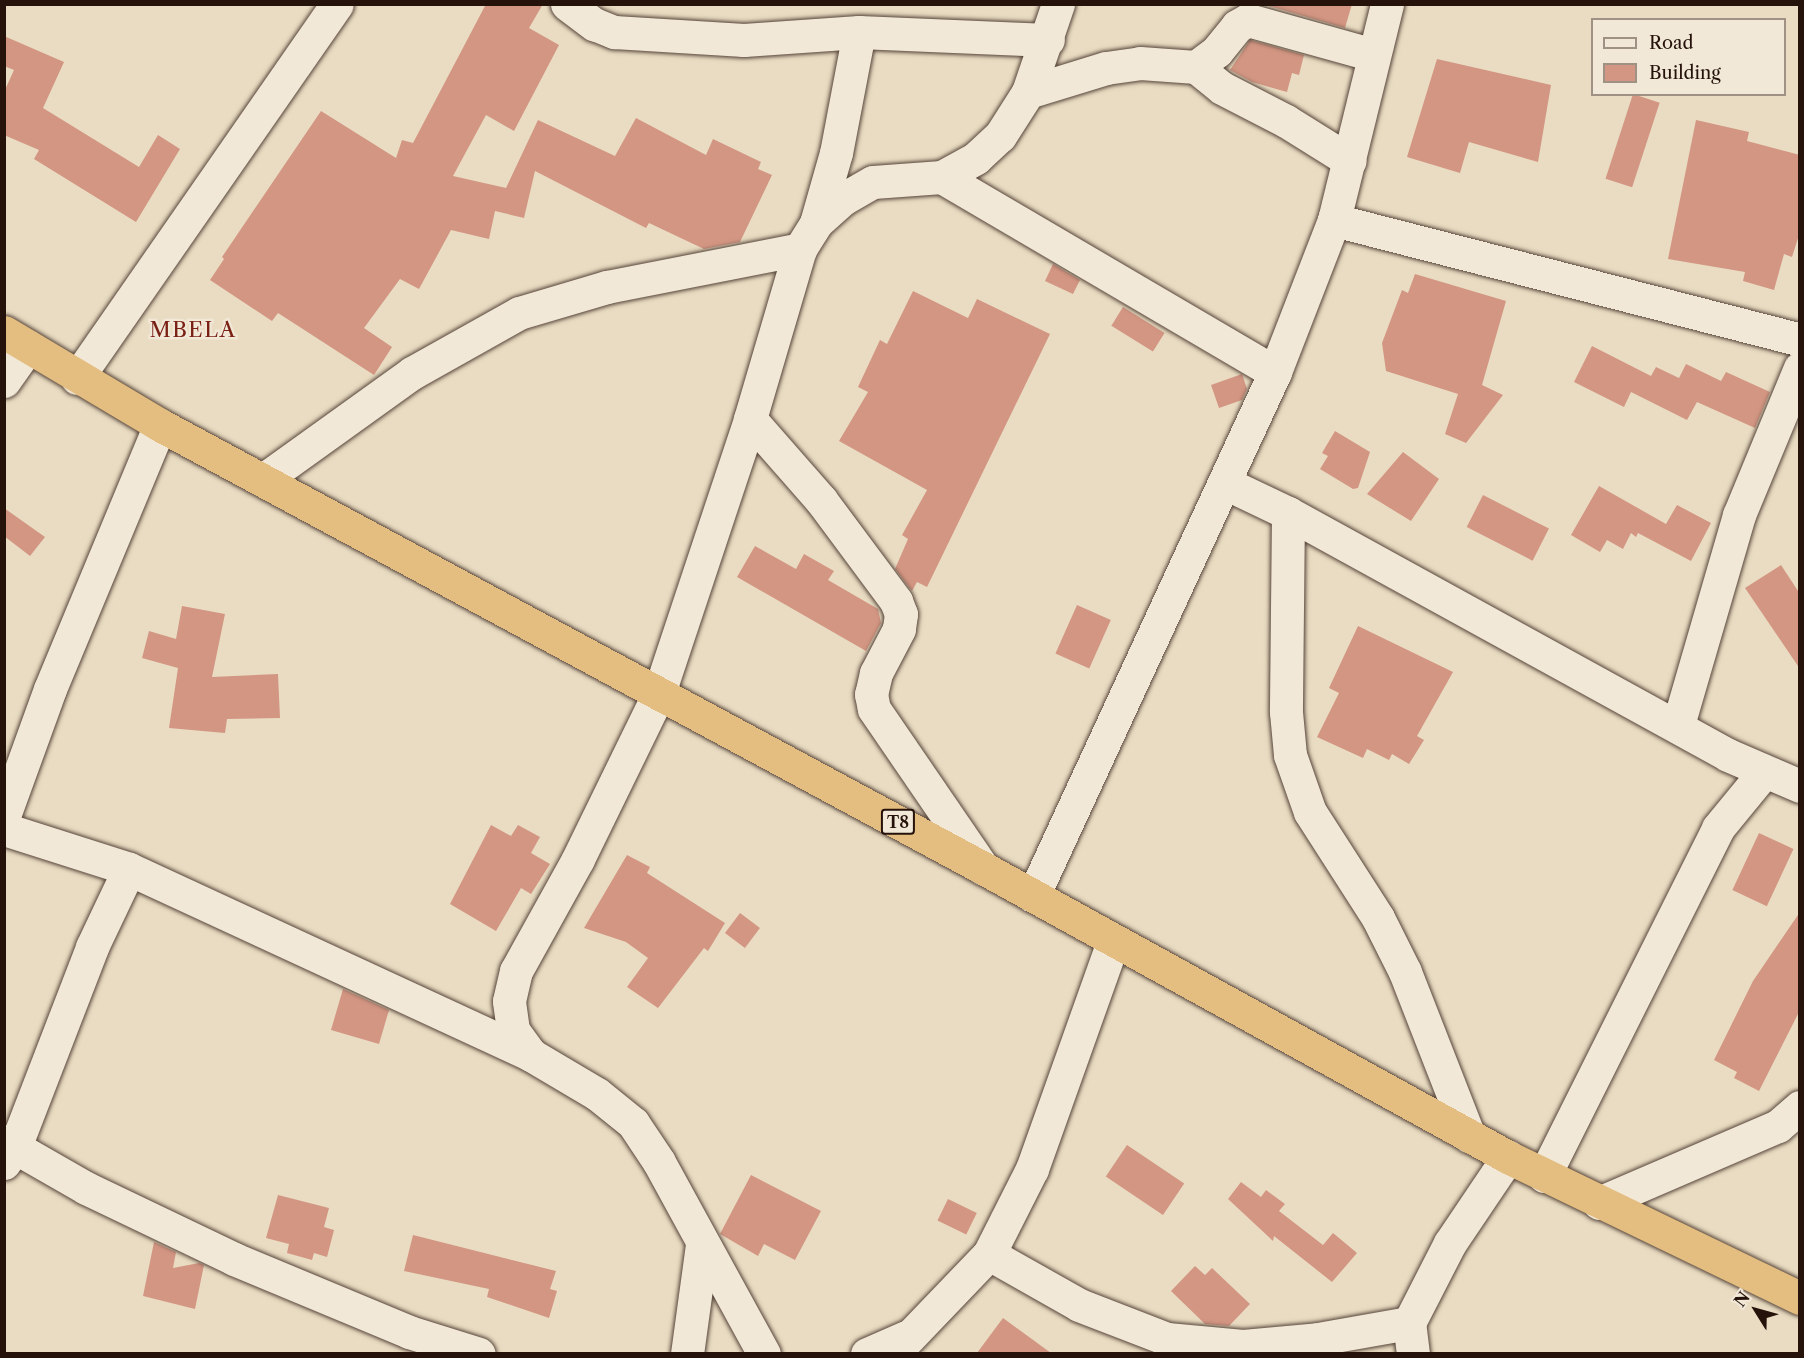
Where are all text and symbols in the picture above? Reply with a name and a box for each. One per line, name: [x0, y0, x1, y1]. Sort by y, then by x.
legend: [1591, 18, 1786, 96]
text: Road: [1649, 32, 1694, 54]
text: Building: [1649, 62, 1721, 84]
district label: MBELA: [149, 317, 237, 343]
road number: T8: [880, 809, 916, 835]
north arrow: [1726, 1280, 1786, 1340]
text: N: [1729, 1288, 1754, 1311]

